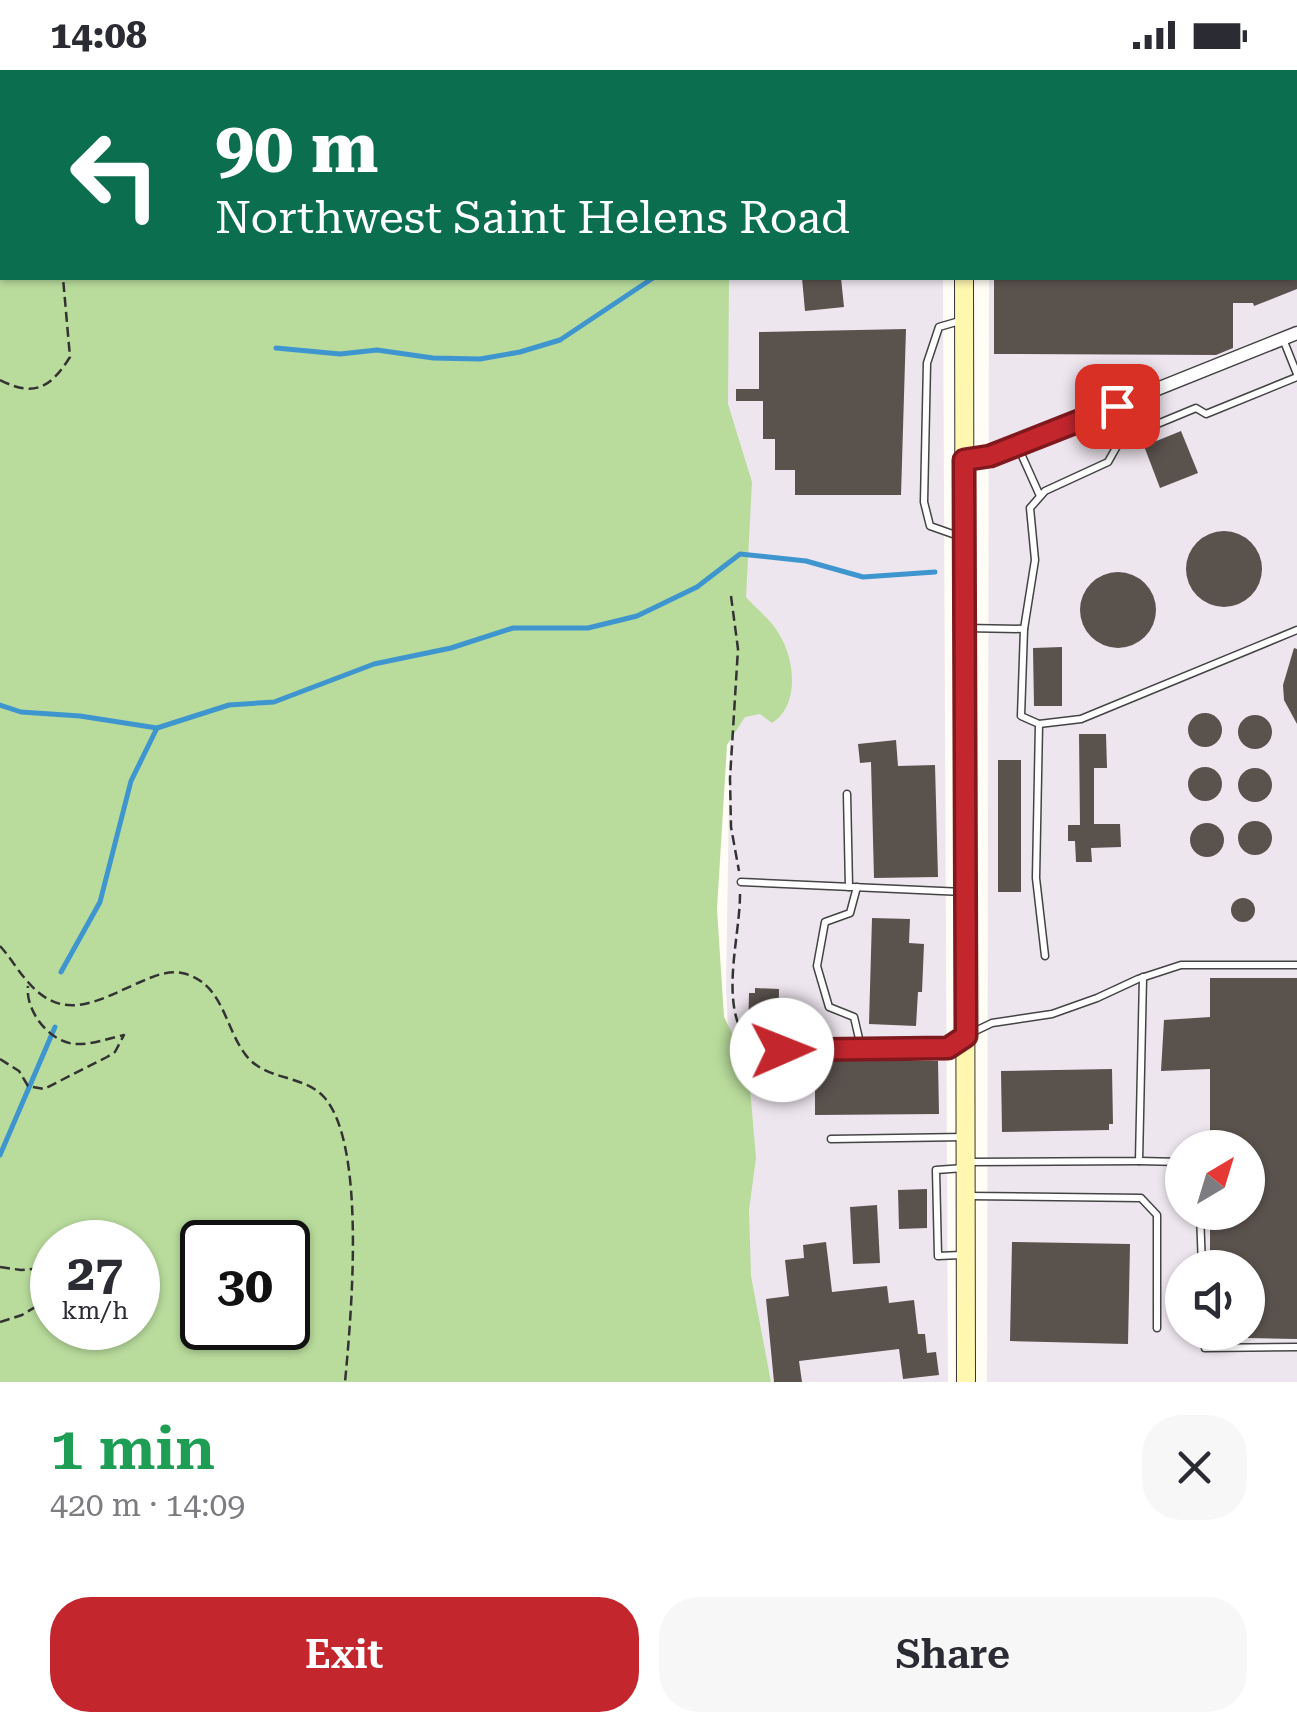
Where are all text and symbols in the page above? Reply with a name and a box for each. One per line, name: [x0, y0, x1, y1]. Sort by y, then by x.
text: 14:08: [50, 13, 147, 57]
text: 90 m: [215, 107, 379, 189]
icon: left: [50, 110, 180, 240]
text: Northwest Saint Helens Road: [215, 191, 850, 244]
pin: [1075, 364, 1160, 449]
icon: arrive: [1090, 379, 1145, 434]
position arrow: [730, 998, 834, 1102]
north arrow: [1165, 1130, 1265, 1230]
map controls: [1165, 1130, 1265, 1350]
speed limit sign: 30: [180, 1220, 310, 1350]
text: 27: [67, 1244, 123, 1302]
button: sound: [1165, 1250, 1265, 1350]
text: km/h: [62, 1296, 128, 1325]
text: 1 min: [50, 1413, 215, 1484]
button: close: [1142, 1415, 1247, 1520]
text: 420 m · 14:09: [50, 1486, 245, 1524]
button: Exit: [50, 1597, 639, 1712]
button: Share: [659, 1597, 1247, 1712]

